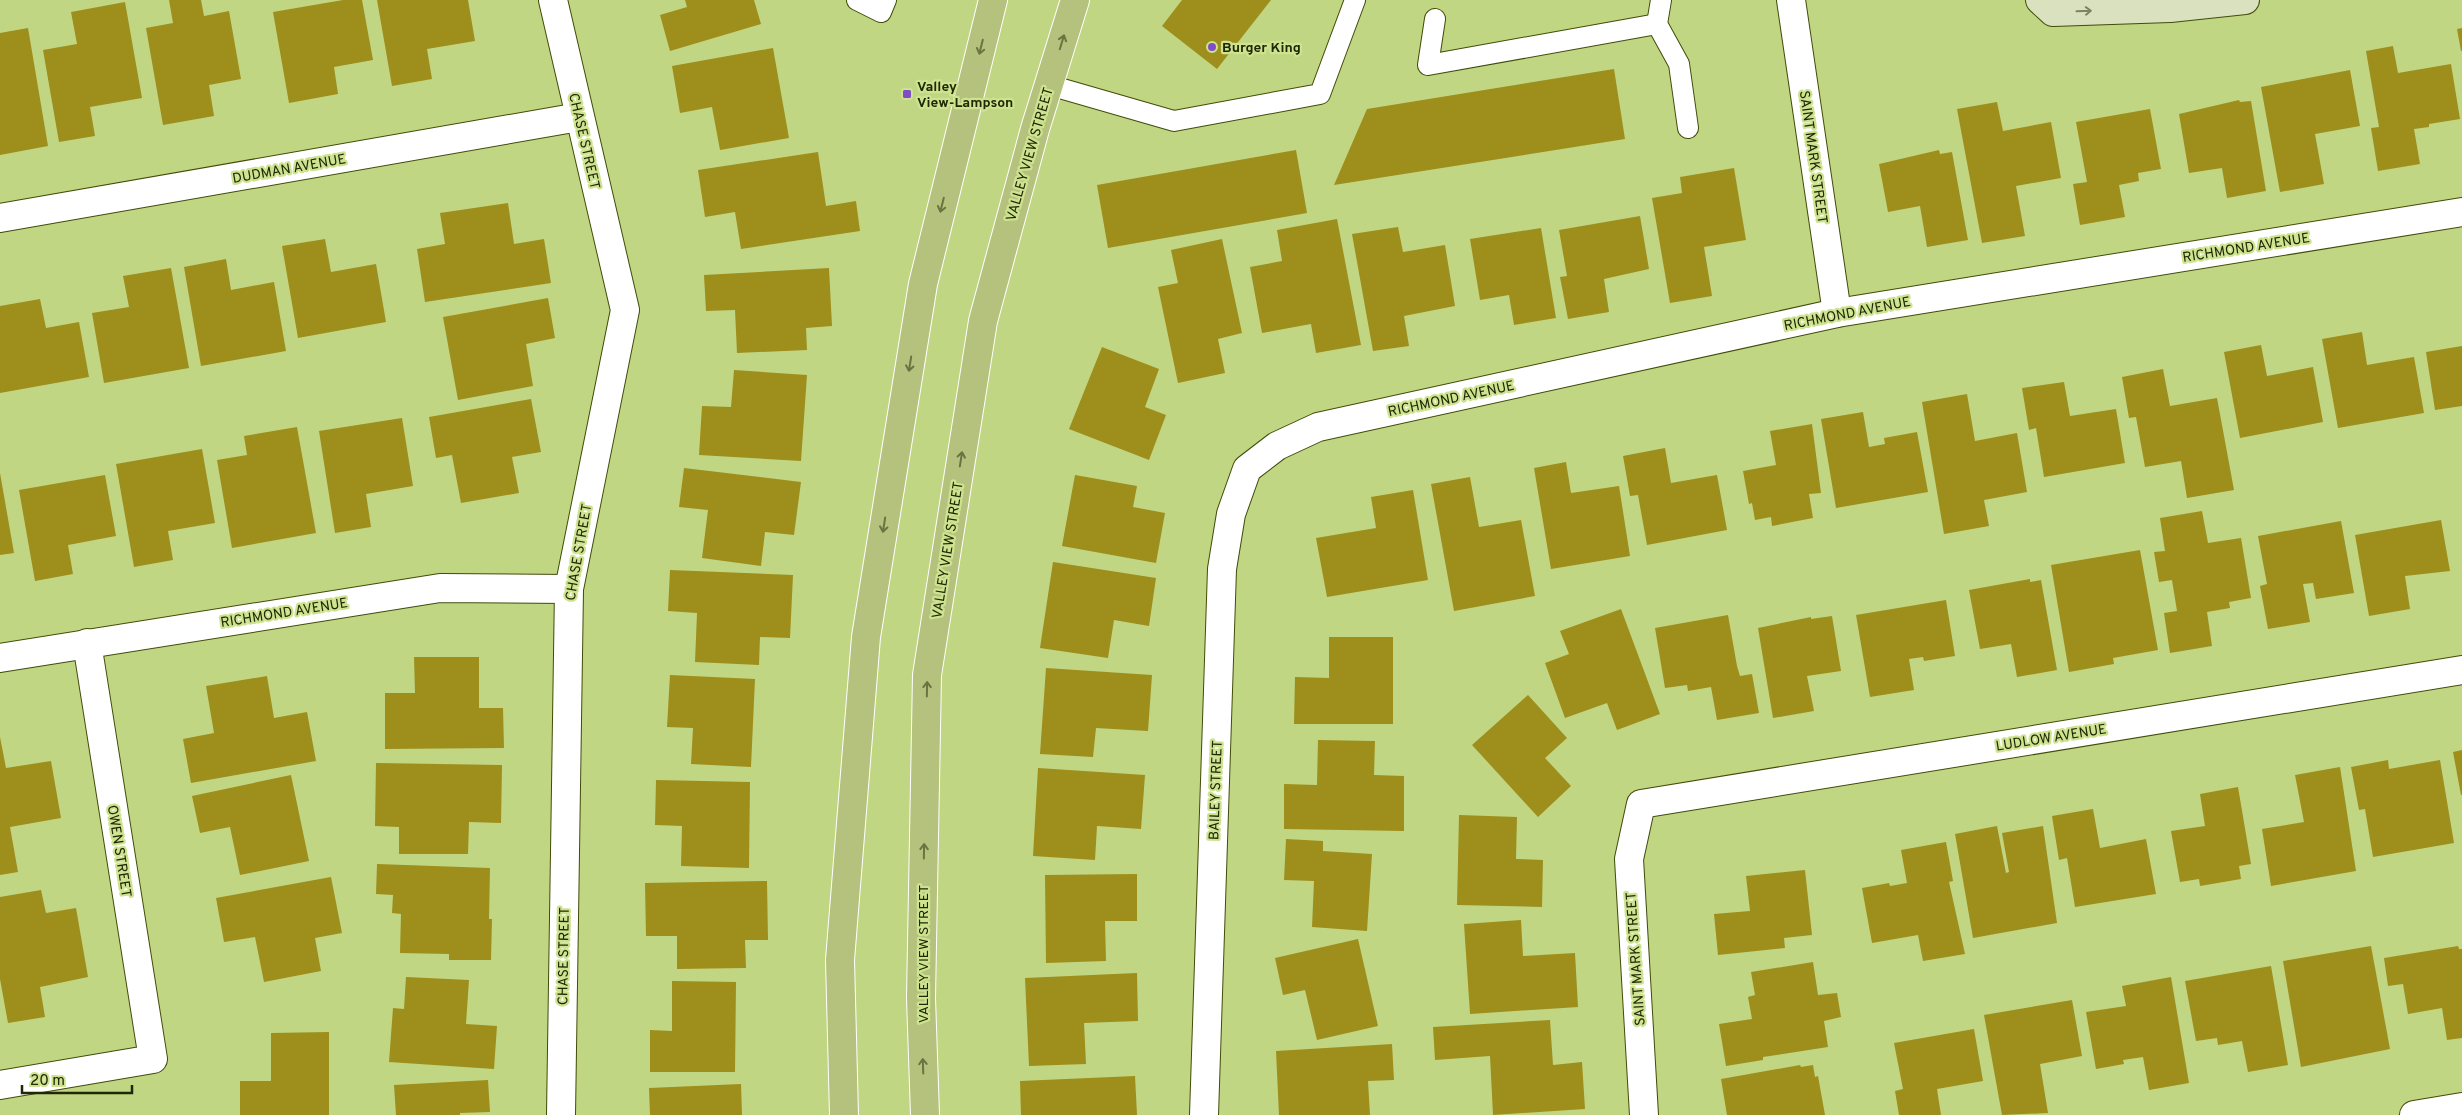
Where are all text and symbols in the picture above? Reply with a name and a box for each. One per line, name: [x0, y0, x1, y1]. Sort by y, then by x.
one-way arrow: [2075, 6, 2091, 16]
one-way arrow: [1058, 35, 1067, 51]
one-way arrow: [976, 39, 985, 55]
place label: Burger King: [1222, 40, 1301, 57]
marker: Burger King: [1206, 41, 1218, 53]
place label: Valley View-Lampson: [917, 79, 1013, 112]
street label: VALLEY VIEW STREET: [1003, 86, 1058, 223]
marker: Valley View-Lampson: [901, 88, 913, 100]
street label: SAINT MARK STREET: [1795, 90, 1830, 225]
street label: CHASE STREET: [564, 92, 603, 191]
street label: DUDMAN AVENUE: [231, 151, 347, 188]
one-way arrow: [937, 196, 946, 212]
street label: RICHMOND AVENUE: [2181, 230, 2311, 267]
street label: RICHMOND AVENUE: [1782, 294, 1912, 335]
one-way arrow: [905, 356, 915, 372]
street label: RICHMOND AVENUE: [1387, 378, 1516, 421]
one-way arrow: [957, 451, 967, 467]
street label: VALLEY VIEW STREET: [929, 481, 968, 620]
street label: CHASE STREET: [563, 502, 596, 602]
one-way arrow: [879, 516, 889, 532]
street label: RICHMOND AVENUE: [219, 595, 349, 632]
one-way arrow: [922, 681, 932, 698]
street label: LUDLOW AVENUE: [1995, 721, 2108, 756]
street label: BAILEY STREET: [1206, 740, 1227, 840]
street label: OWEN STREET: [103, 804, 134, 899]
one-way arrow: [919, 844, 929, 860]
street label: VALLEY VIEW STREET: [916, 885, 933, 1023]
street label: SAINT MARK STREET: [1623, 891, 1650, 1026]
street label: CHASE STREET: [555, 907, 574, 1005]
one-way arrow: [918, 1059, 928, 1075]
scale bar: [22, 1062, 132, 1094]
text: 20 m: [30, 1072, 65, 1091]

